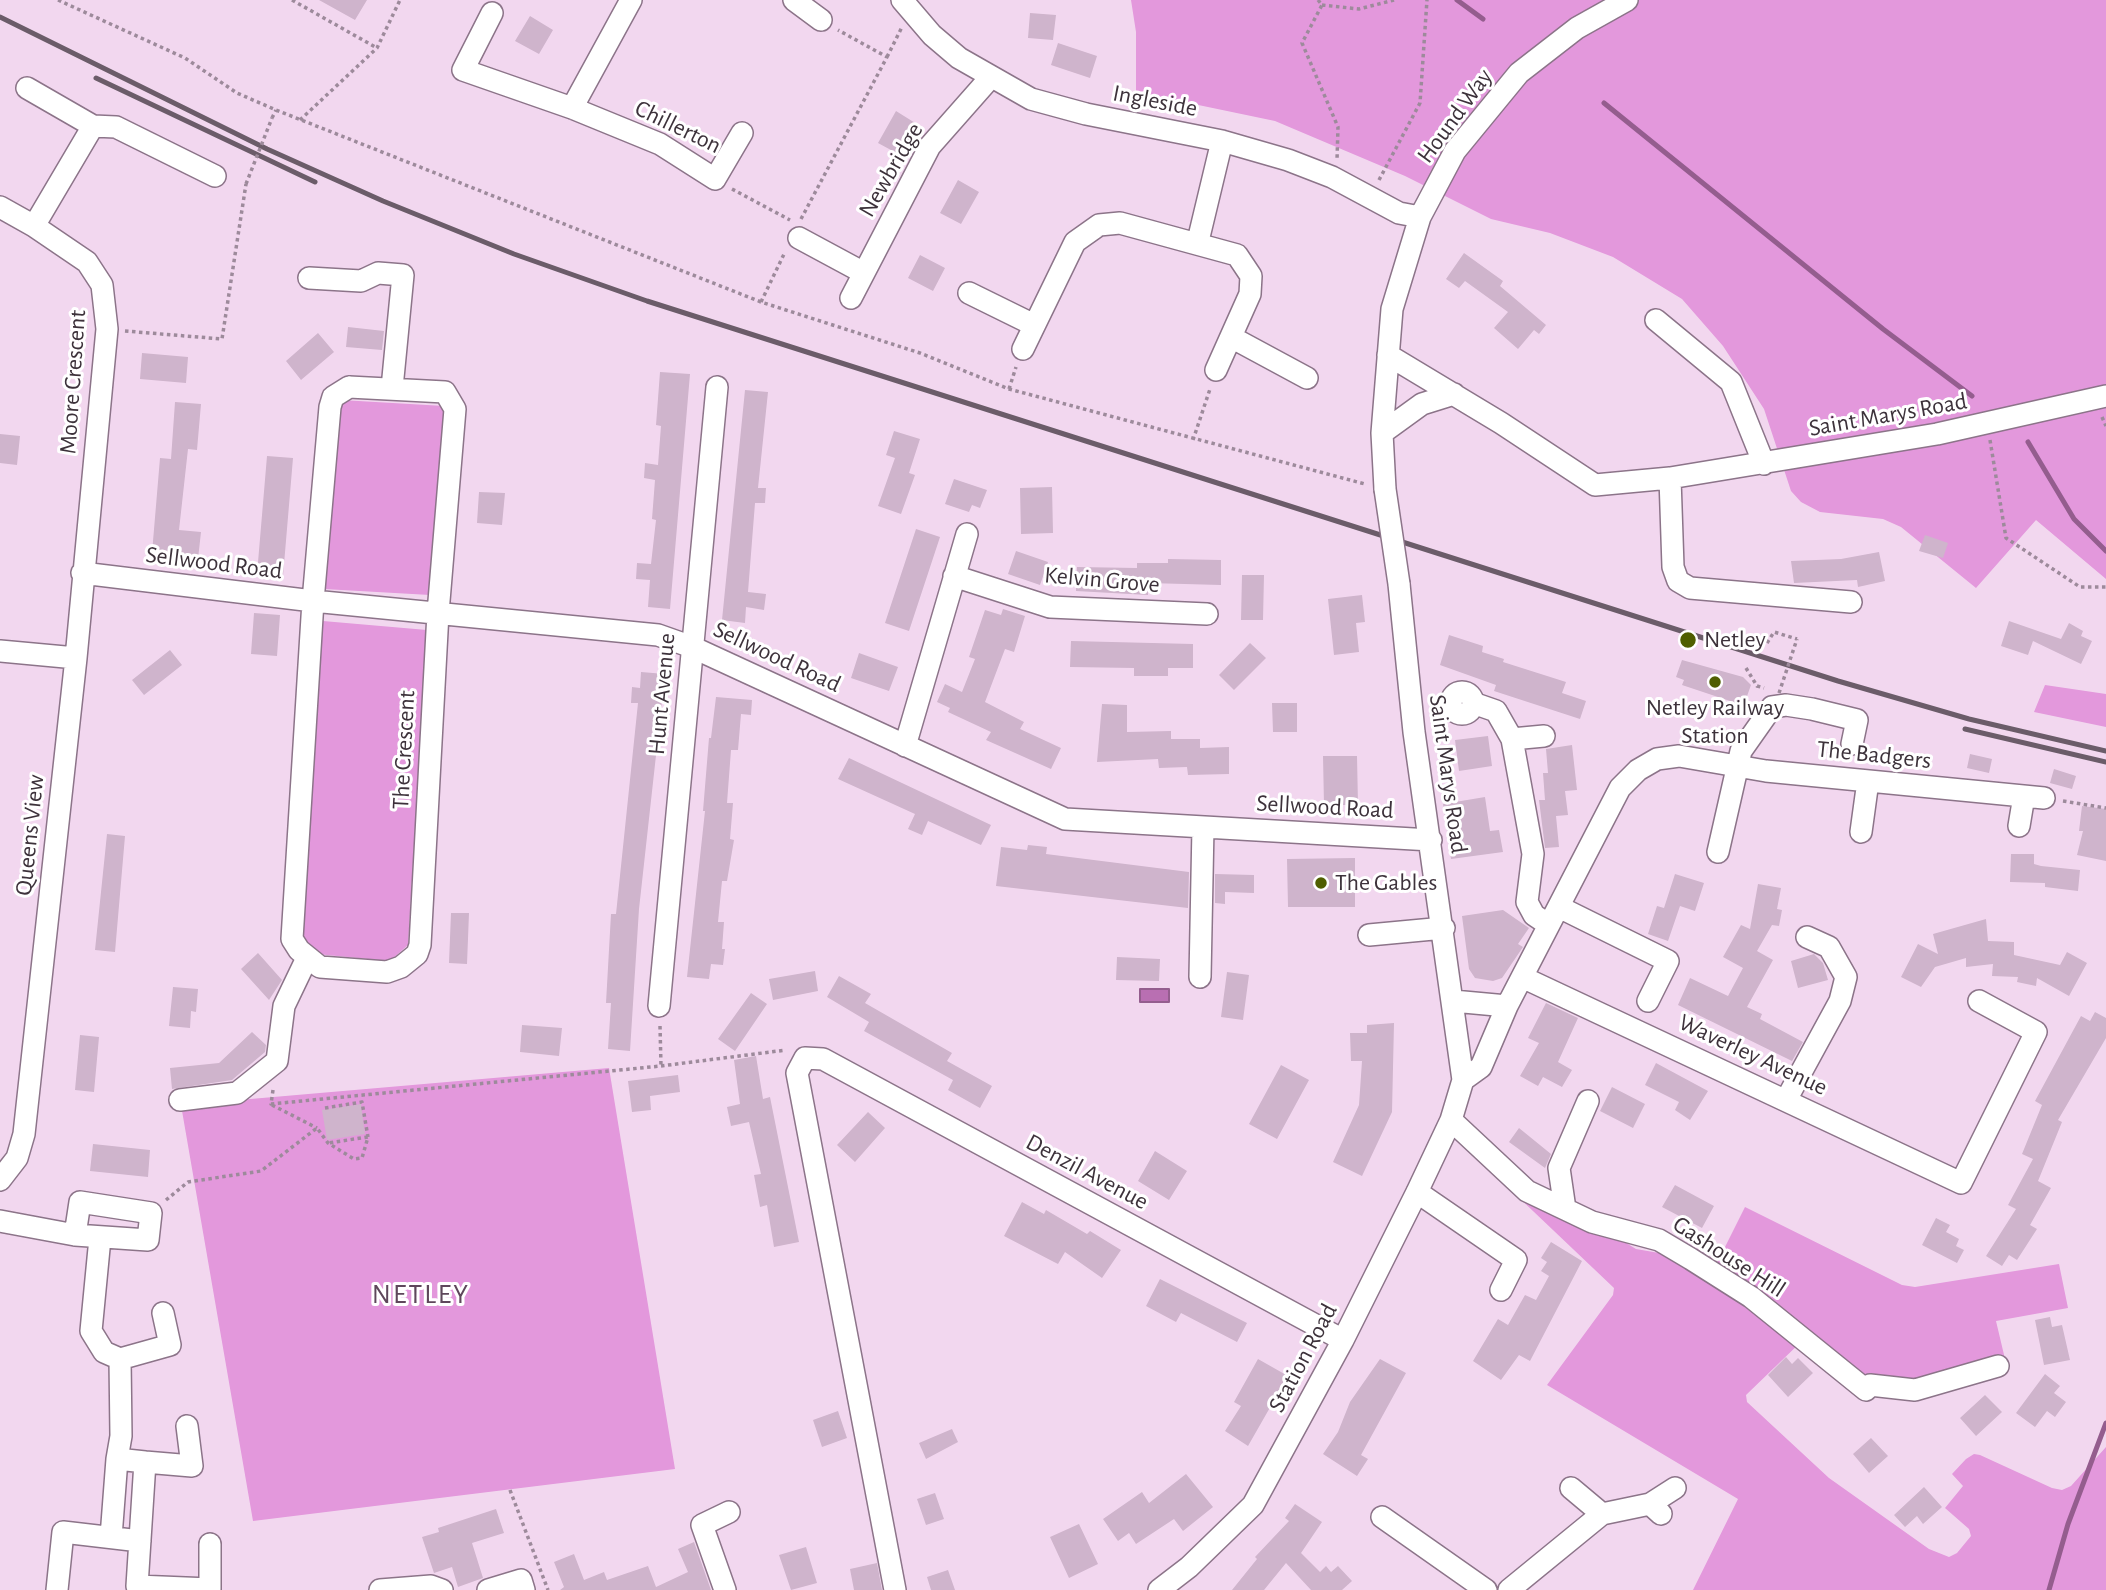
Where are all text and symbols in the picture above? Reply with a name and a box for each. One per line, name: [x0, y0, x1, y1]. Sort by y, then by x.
street label: Hound Way: [1411, 63, 1499, 169]
street label: Ingleside: [1110, 79, 1200, 123]
street label: Chillerton: [630, 94, 726, 160]
street label: Newbridge: [853, 118, 929, 222]
street label: Moore Crescent: [54, 309, 92, 455]
street label: Saint Marys Road: [1807, 387, 1969, 443]
street label: Sellwood Road: [144, 540, 284, 586]
street label: Kelvin Grove: [1043, 561, 1161, 599]
street label: Sellwood Road: [709, 615, 845, 699]
place label: Netley: [1704, 626, 1766, 654]
marker: Netley: [1678, 630, 1698, 650]
street label: Hunt Avenue: [642, 632, 682, 756]
marker: Netley Railway Station: [1707, 674, 1723, 690]
street label: The Crescent: [387, 690, 421, 810]
street label: Saint Marys Road: [1423, 693, 1473, 855]
place label: Netley Railway Station: [1646, 694, 1784, 750]
street label: The Badgers: [1815, 735, 1933, 775]
street label: Queens View: [9, 773, 51, 897]
street label: Sellwood Road: [1256, 789, 1394, 825]
place label: The Gables: [1335, 869, 1437, 897]
marker: The Gables: [1313, 875, 1329, 891]
street label: Waverley Avenue: [1674, 1008, 1832, 1102]
street label: Denzil Avenue: [1021, 1128, 1153, 1216]
street label: Gashouse Hill: [1667, 1210, 1791, 1304]
district label: NETLEY: [373, 1278, 469, 1312]
street label: Station Road: [1262, 1299, 1344, 1417]

